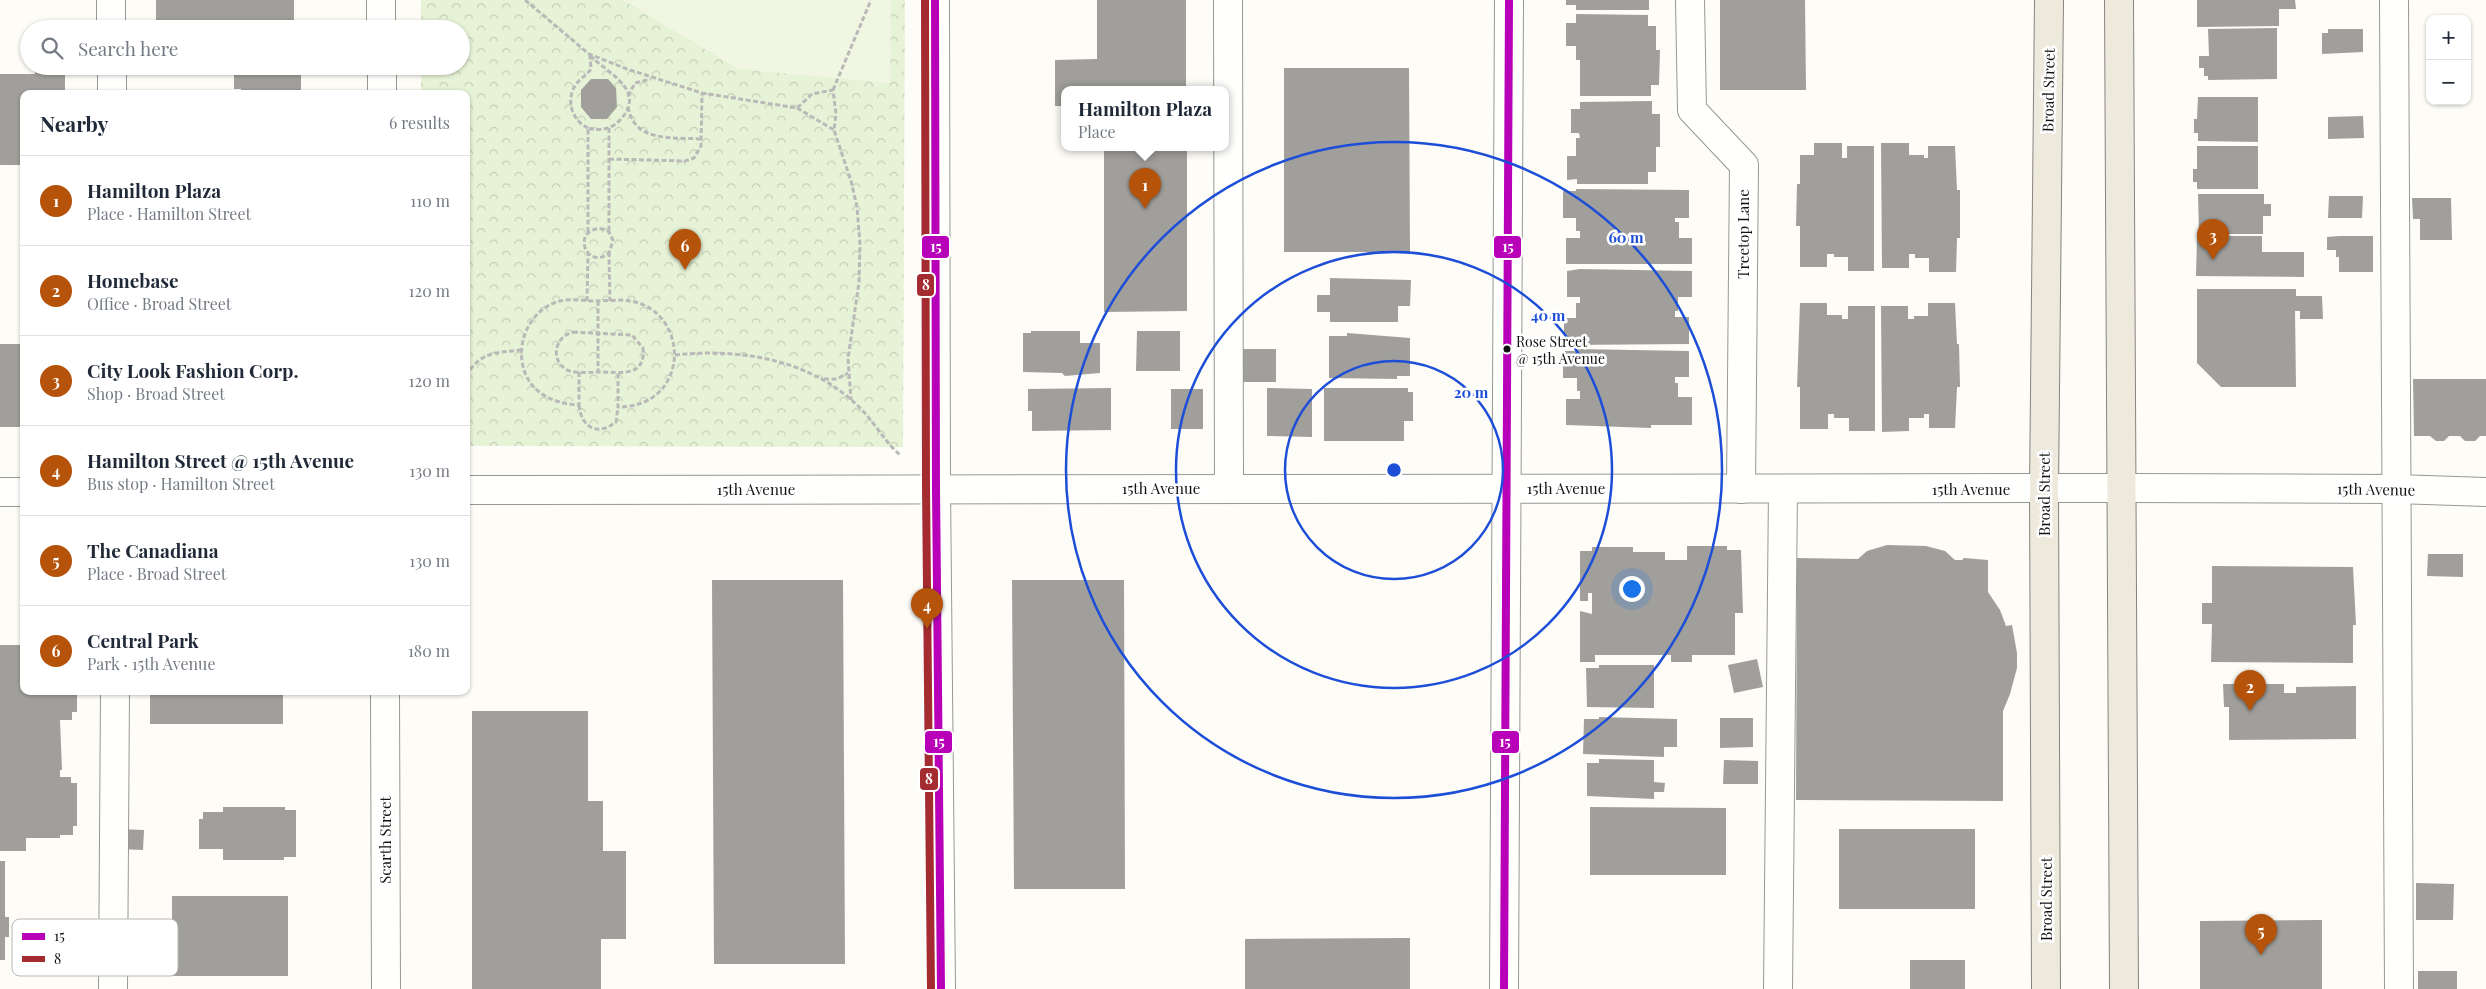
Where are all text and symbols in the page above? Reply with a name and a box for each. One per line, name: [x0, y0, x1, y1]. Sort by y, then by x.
map controls: [2426, 15, 2471, 105]
button: +: [2426, 15, 2471, 60]
search box: [20, 20, 470, 75]
icon: search: [38, 34, 66, 62]
text: Search here: [78, 35, 178, 61]
street label: Broad Street: [2037, 47, 2059, 132]
button: −: [2426, 60, 2471, 105]
popup: [1061, 86, 1229, 151]
text: Hamilton Plaza: [1078, 95, 1212, 121]
text: Nearby: [40, 109, 109, 137]
text: 6 results: [389, 112, 450, 133]
text: Place: [1078, 121, 1116, 142]
pin: 1: [1129, 168, 1161, 209]
text: Hamilton Plaza: [87, 177, 221, 203]
street label: Treetop Lane: [1733, 189, 1753, 279]
text: 1: [53, 190, 59, 211]
text: 110 m: [410, 190, 450, 211]
text: Place · Hamilton Street: [87, 203, 251, 224]
pin: 3: [2197, 219, 2229, 260]
text: 60 m: [1608, 227, 1644, 247]
pin: 6: [669, 229, 701, 270]
line badge: 15: [921, 235, 950, 259]
line badge: 15: [1493, 235, 1522, 259]
text: 15: [930, 237, 942, 256]
text: 15: [1502, 237, 1514, 256]
text: Homebase: [87, 267, 179, 293]
line badge: 8: [916, 273, 935, 297]
text: 8: [922, 275, 930, 294]
text: 2: [52, 280, 60, 301]
text: 120 m: [409, 280, 450, 301]
text: Office · Broad Street: [87, 293, 232, 314]
text: 40 m: [1531, 305, 1566, 325]
place label: Rose Street @ 15th Avenue: [1516, 332, 1605, 368]
marker: Rose Street @ 15th Avenue: [1502, 344, 1512, 354]
text: City Look Fashion Corp.: [87, 357, 299, 383]
text: 3: [52, 370, 60, 391]
text: 120 m: [409, 370, 450, 391]
text: 20 m: [1454, 382, 1489, 402]
text: Shop · Broad Street: [87, 383, 225, 404]
text: Hamilton Street @ 15th Avenue: [87, 447, 354, 473]
street label: Broad Street: [2034, 451, 2054, 536]
text: 4: [52, 460, 60, 481]
text: 130 m: [409, 460, 450, 481]
centre of rings: [1385, 461, 1403, 479]
text: Bus stop · Hamilton Street: [87, 473, 275, 494]
street label: 15th Avenue: [1122, 478, 1200, 498]
street label: 15th Avenue: [1527, 478, 1605, 498]
street label: 15th Avenue: [2337, 478, 2415, 500]
street label: 15th Avenue: [717, 479, 795, 499]
street label: 15th Avenue: [1932, 479, 2010, 499]
text: The Canadiana: [87, 537, 219, 563]
text: 5: [52, 550, 60, 571]
text: 130 m: [409, 550, 450, 571]
text: Place · Broad Street: [87, 563, 227, 584]
your location: [1619, 576, 1645, 602]
pin: 4: [911, 588, 943, 629]
text: Central Park: [87, 627, 199, 653]
text: 6: [52, 640, 60, 661]
text: 180 m: [408, 640, 450, 661]
text: Park · 15th Avenue: [87, 653, 216, 674]
pin: 2: [2234, 670, 2266, 711]
line badge: 15: [924, 730, 953, 754]
line badge: 15: [1491, 730, 1520, 754]
text: 15: [933, 732, 945, 751]
text: 15: [1499, 732, 1511, 751]
line badge: 8: [919, 767, 939, 791]
text: 8: [925, 769, 933, 788]
street label: Scarth Street: [375, 795, 395, 884]
street label: Broad Street: [2036, 856, 2056, 941]
pin: 5: [2245, 914, 2277, 955]
legend: [12, 919, 178, 976]
text: 15: [54, 926, 65, 945]
text: 8: [54, 949, 61, 968]

